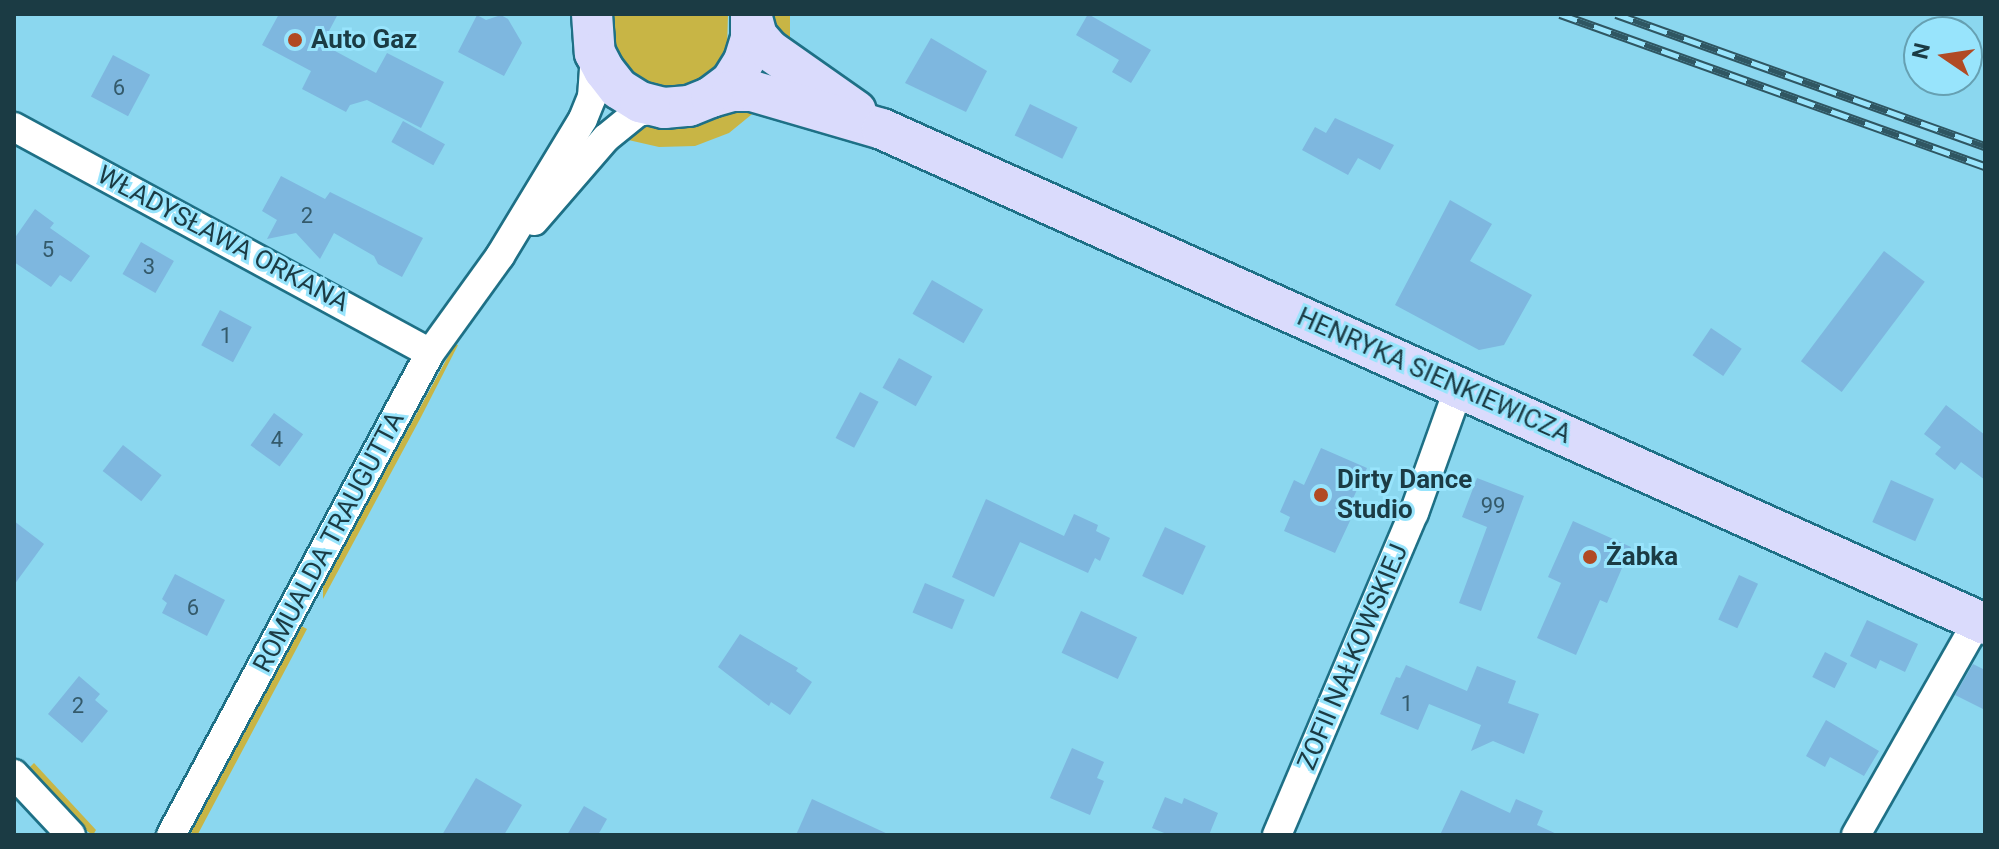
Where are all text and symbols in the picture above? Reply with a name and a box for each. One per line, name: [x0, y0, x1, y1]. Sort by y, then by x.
north arrow: [1903, 16, 1983, 96]
place label: Auto Gaz: [311, 24, 417, 56]
marker: Auto Gaz: [286, 31, 304, 49]
text: N: [1907, 41, 1935, 61]
house number: 6: [113, 75, 125, 101]
street label: WŁADYSŁAWA ORKANA: [92, 159, 354, 319]
house number: 2: [301, 203, 313, 229]
house number: 5: [42, 237, 54, 263]
house number: 3: [143, 254, 155, 280]
street label: HENRYKA SIENKIEWICZA: [1292, 301, 1576, 451]
house number: 1: [220, 323, 232, 349]
street label: ROMUALDA TRAUGUTTA: [247, 406, 411, 678]
house number: 4: [271, 427, 283, 453]
place label: Dirty Dance Studio: [1337, 464, 1472, 526]
marker: Dirty Dance Studio: [1312, 486, 1330, 504]
house number: 99: [1481, 493, 1505, 519]
street label: ZOFII NAŁKOWSKIEJ: [1291, 539, 1415, 775]
place label: Żabka: [1606, 541, 1678, 573]
marker: Żabka: [1581, 548, 1599, 566]
house number: 6: [187, 595, 199, 621]
house number: 1: [1401, 691, 1413, 717]
house number: 2: [72, 693, 84, 719]

